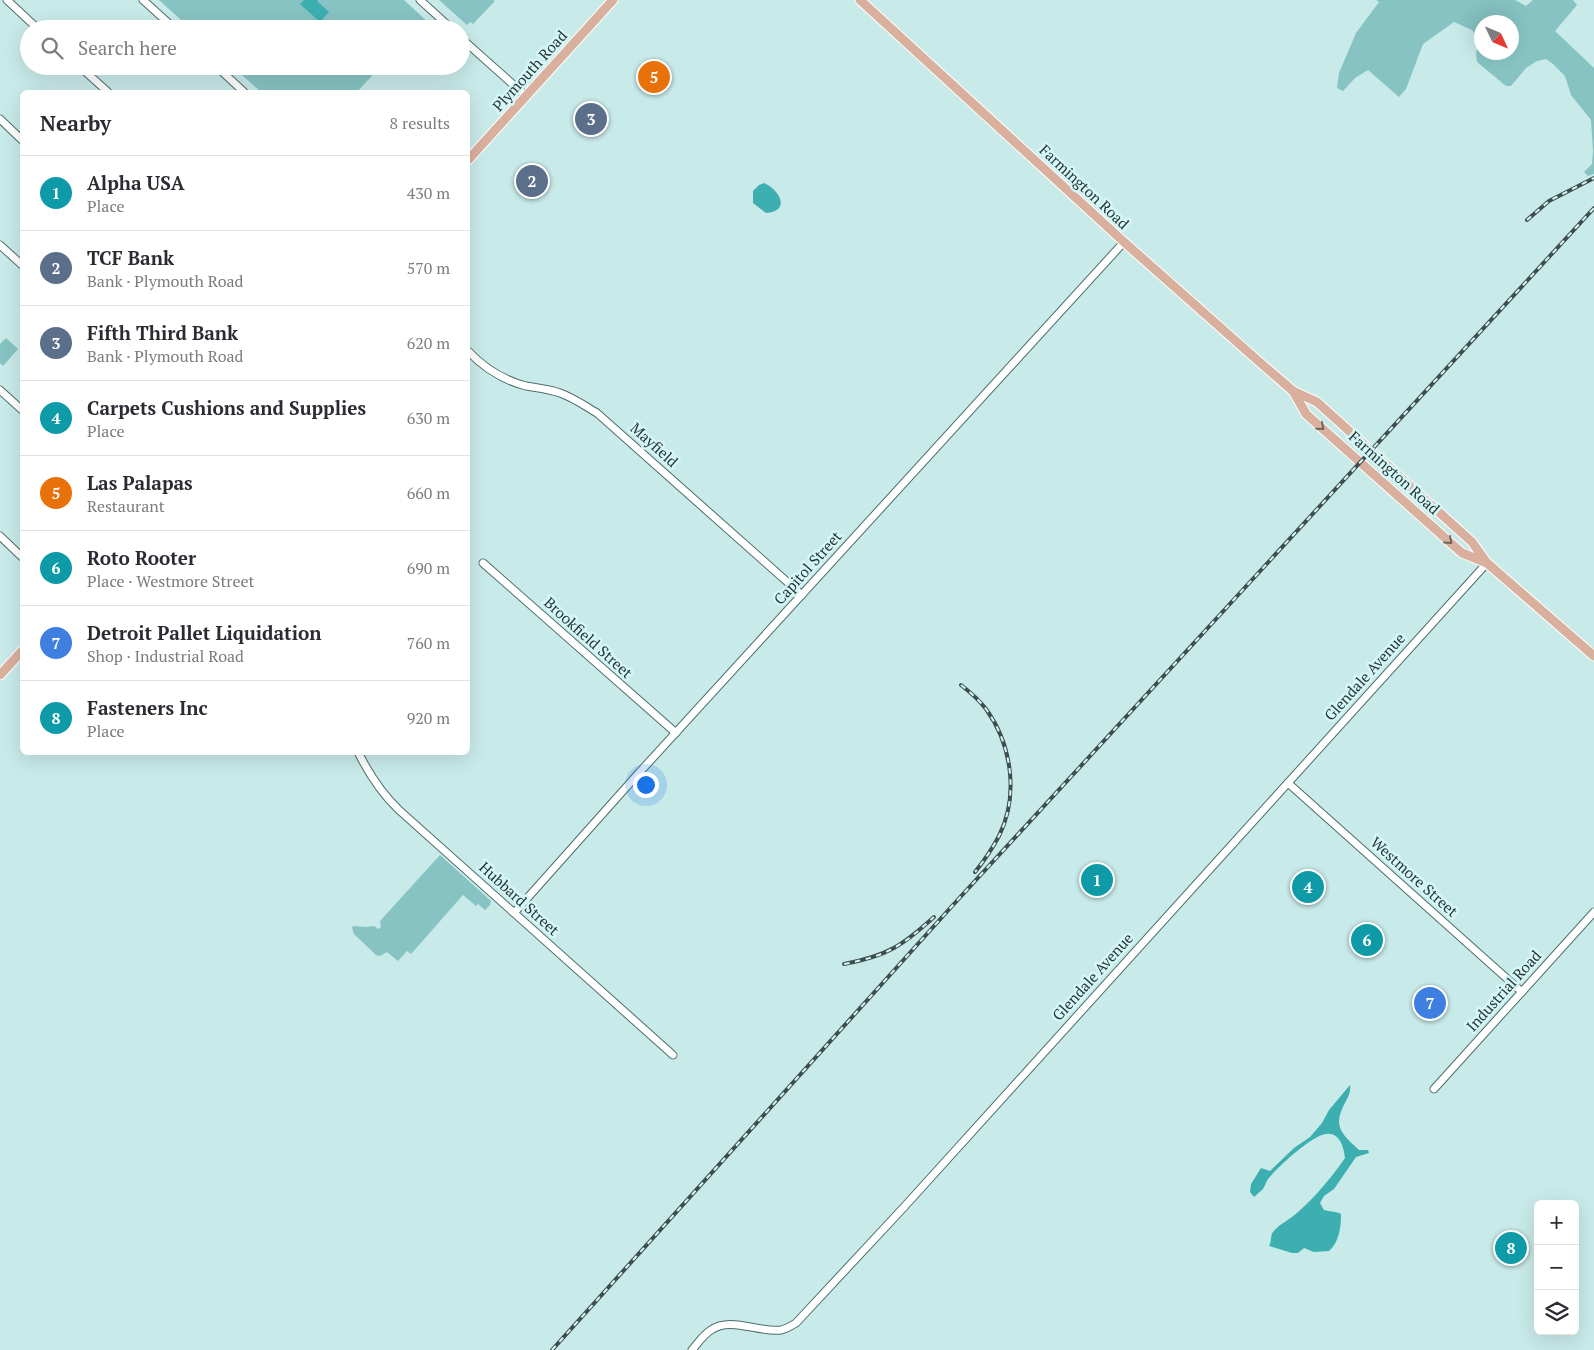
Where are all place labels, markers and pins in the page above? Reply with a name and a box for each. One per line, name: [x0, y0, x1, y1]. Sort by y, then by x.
pin: 5: [638, 58, 670, 96]
pin: 3: [575, 100, 607, 138]
pin: 2: [516, 162, 548, 200]
pin: 1: [1081, 861, 1113, 899]
pin: 4: [1292, 868, 1324, 906]
pin: 6: [1351, 921, 1383, 959]
pin: 7: [1414, 984, 1446, 1022]
pin: 8: [1495, 1229, 1527, 1267]

